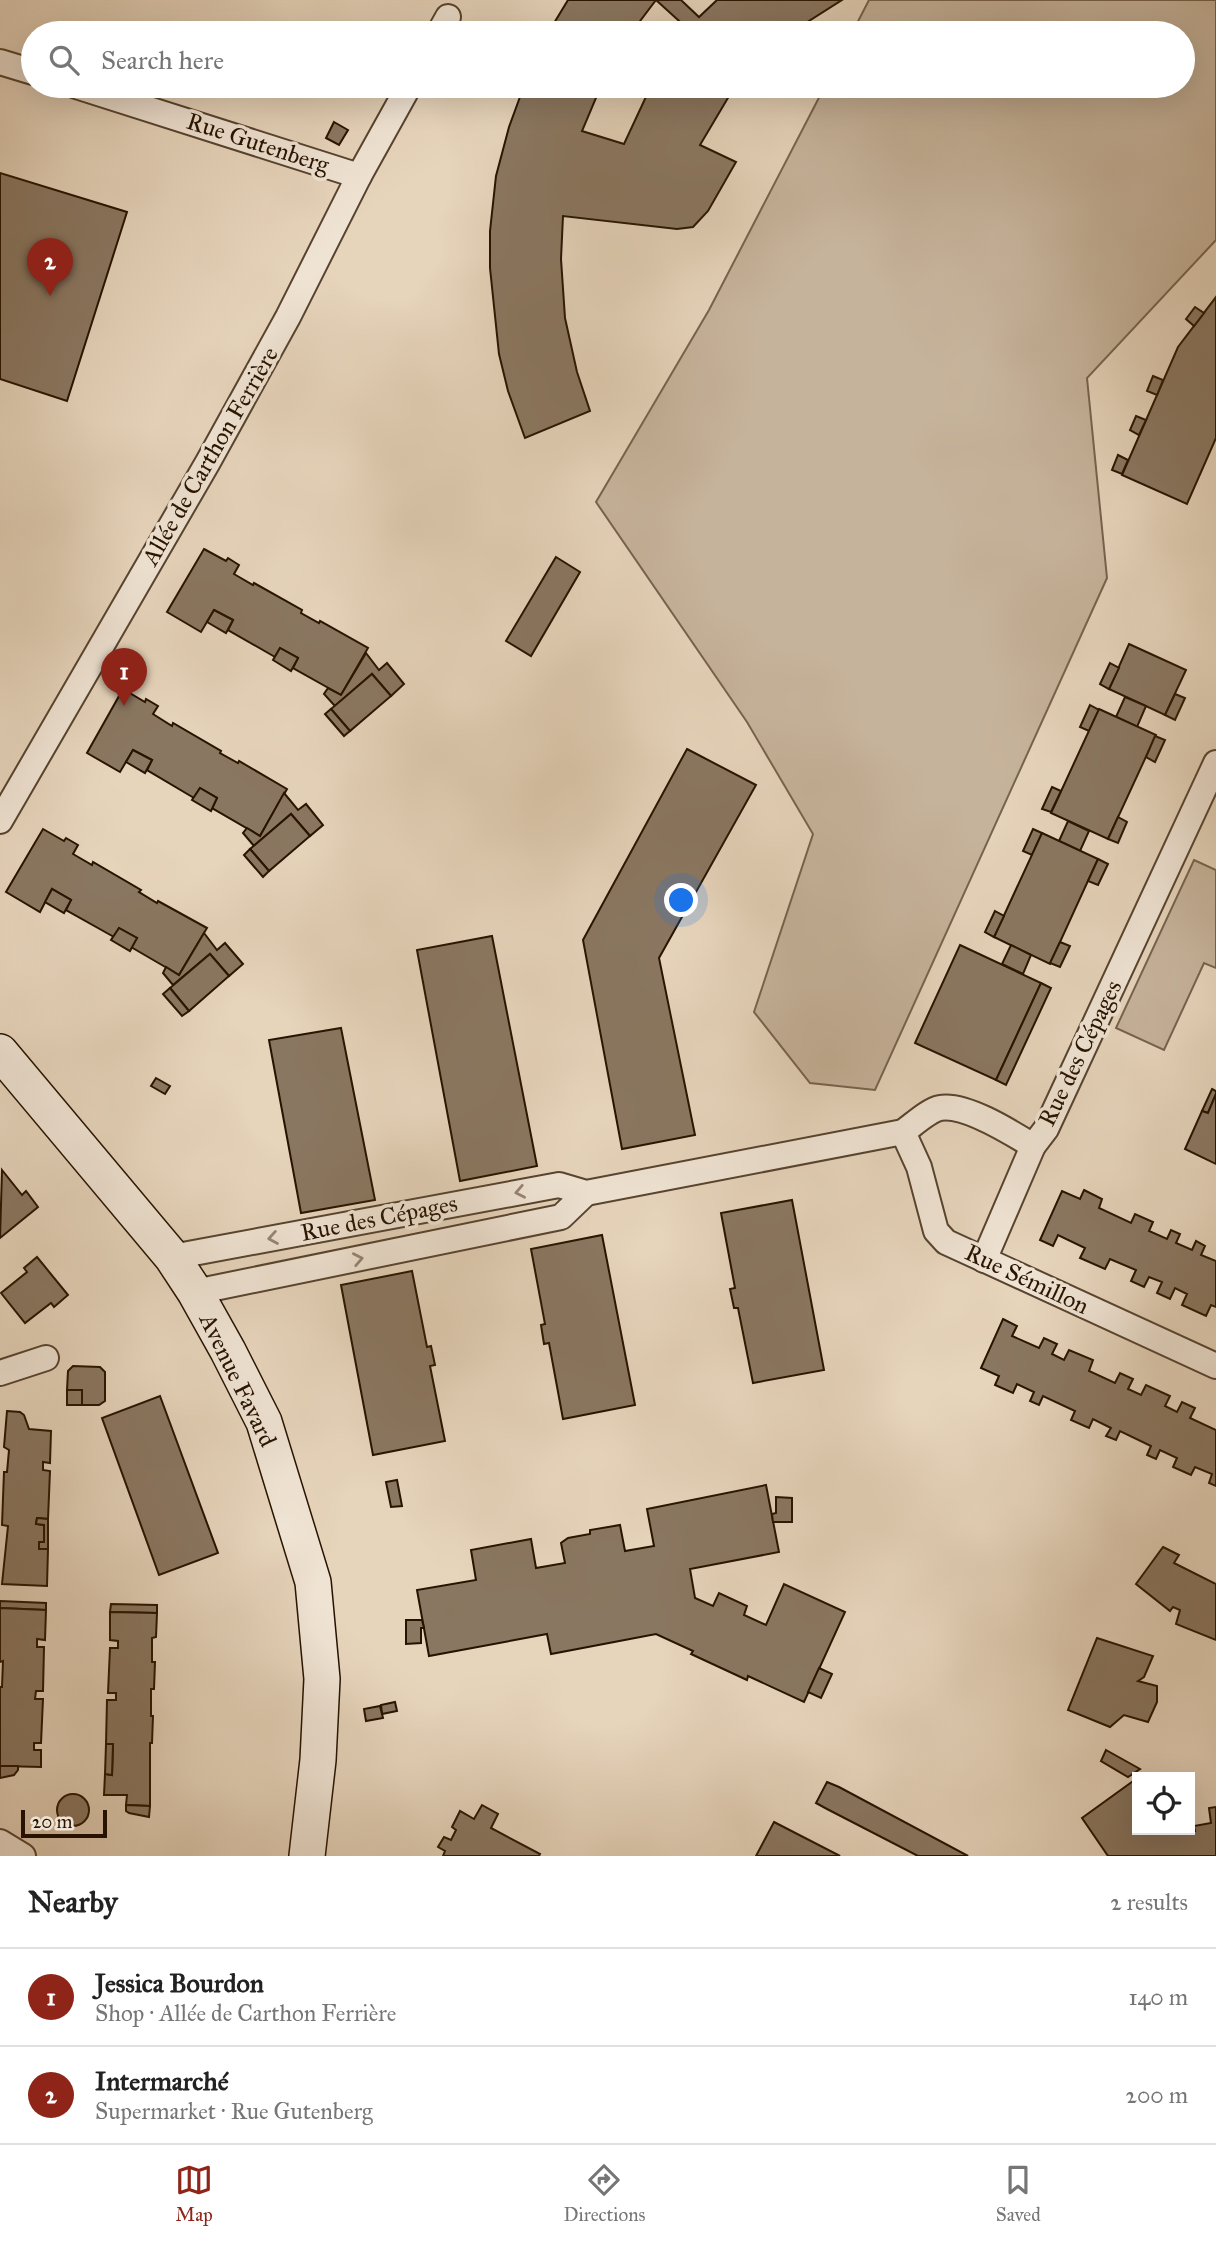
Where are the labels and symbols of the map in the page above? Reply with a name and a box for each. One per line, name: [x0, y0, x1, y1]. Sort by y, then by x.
street label: Rue Gutenberg: [183, 106, 334, 180]
pin: 2: [27, 238, 73, 296]
street label: Allée de Carthon Ferrière: [135, 341, 285, 572]
pin: 1: [101, 648, 147, 706]
your location: [664, 883, 698, 917]
street label: Rue des Cépages: [1032, 975, 1128, 1131]
one-way arrow: [514, 1184, 526, 1199]
street label: Rue des Cépages: [298, 1188, 460, 1248]
one-way arrow: [267, 1230, 279, 1245]
street label: Rue Sémillon: [960, 1237, 1094, 1321]
one-way arrow: [352, 1252, 364, 1267]
street label: Avenue Favard: [192, 1307, 283, 1452]
scale bar: [21, 1807, 107, 1839]

